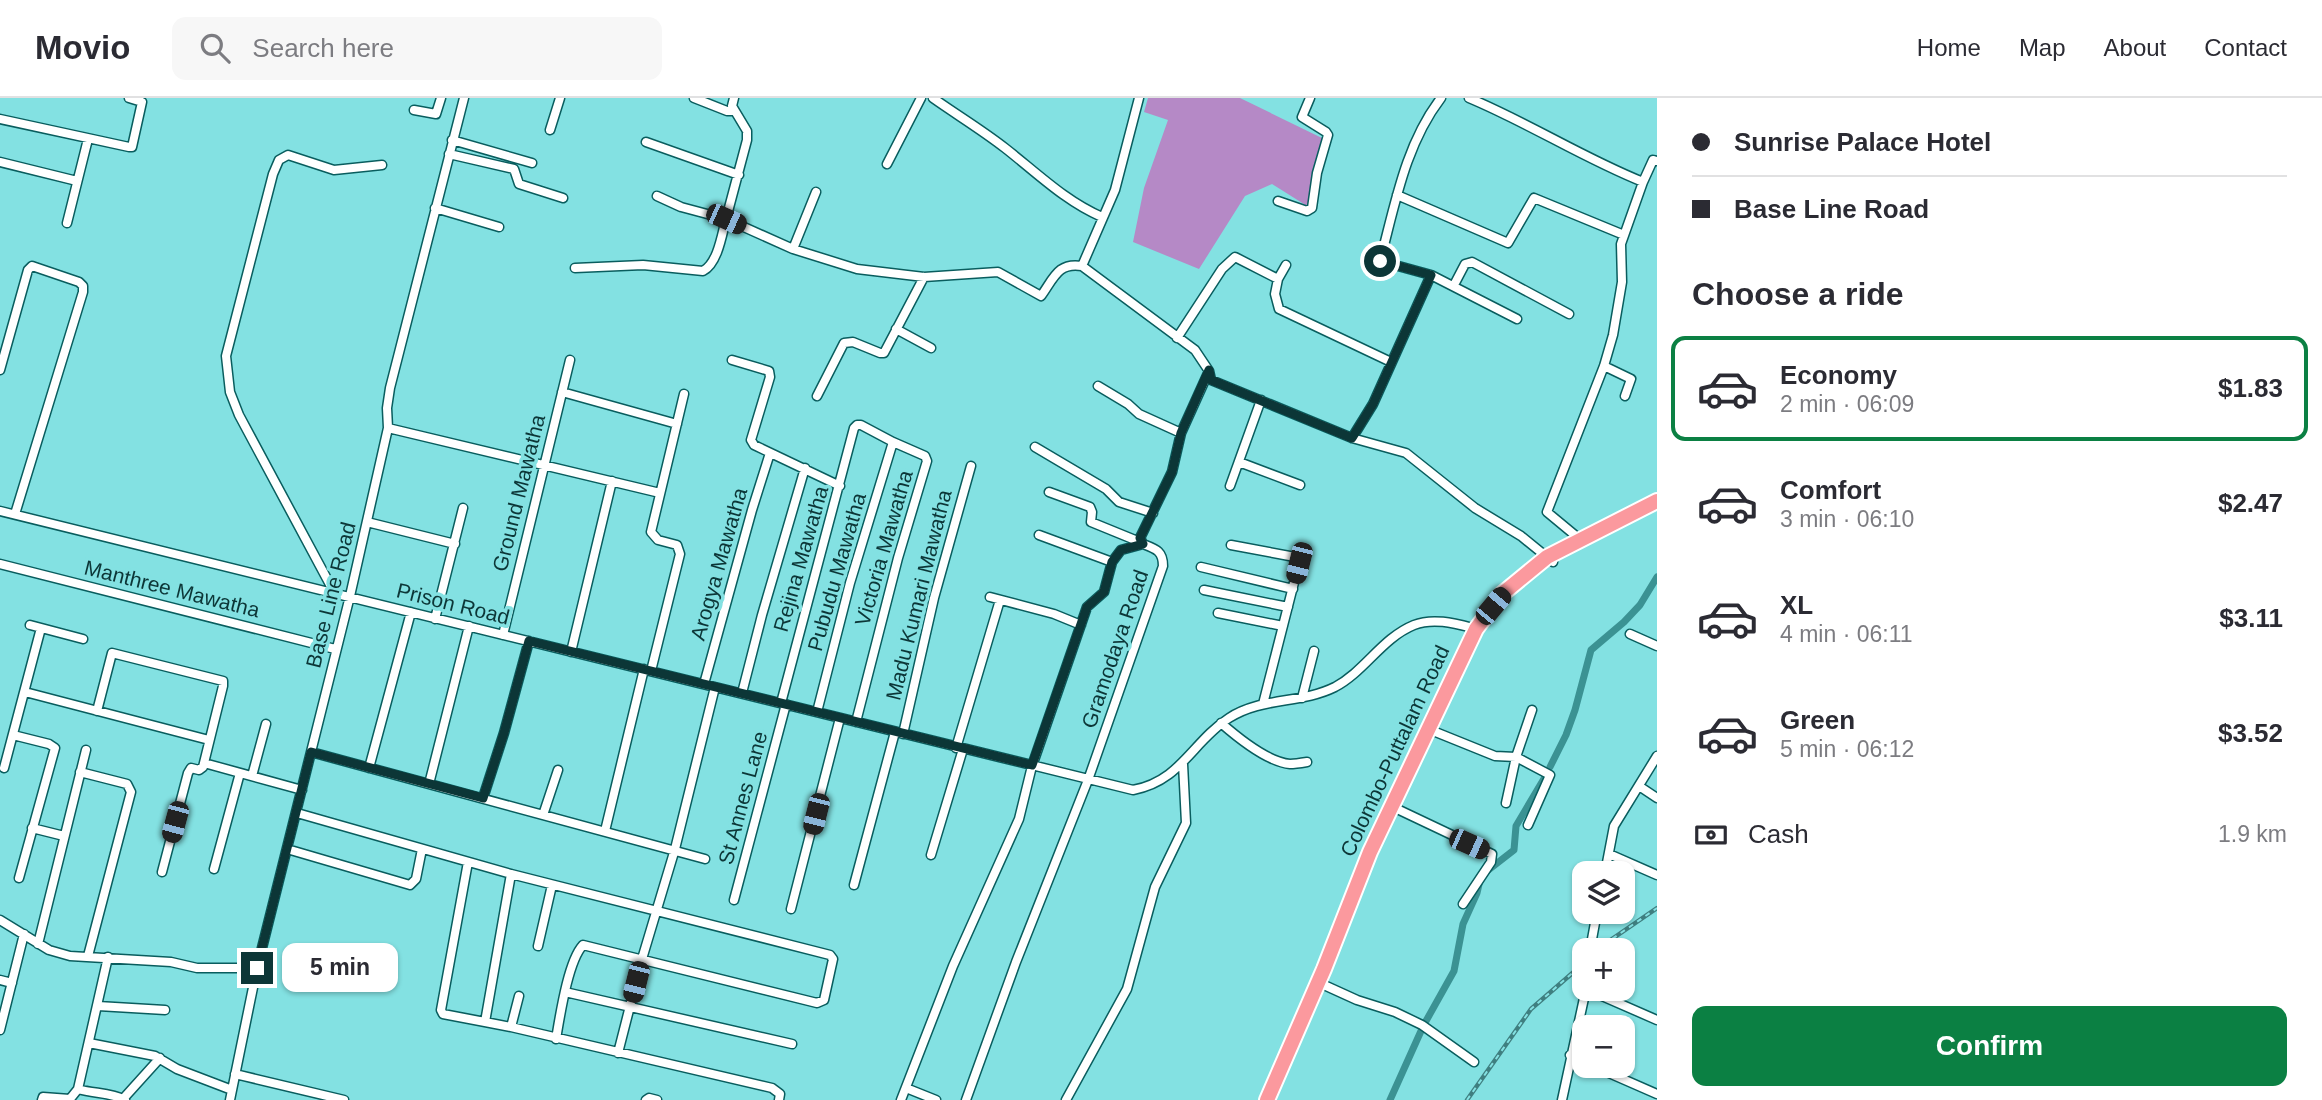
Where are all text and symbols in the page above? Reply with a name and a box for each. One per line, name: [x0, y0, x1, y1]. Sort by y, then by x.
search box: [172, 17, 662, 80]
text: Movio: [35, 29, 130, 66]
icon: search: [196, 29, 234, 67]
text: Search here: [252, 33, 394, 63]
text: Home: [1917, 34, 1981, 61]
text: Map: [2019, 34, 2066, 61]
text: About: [2104, 34, 2166, 61]
text: Contact: [2204, 34, 2287, 61]
text: Sunrise Palace Hotel: [1734, 127, 1991, 157]
text: Base Line Road: [1734, 194, 1929, 224]
car: [703, 201, 750, 237]
route start: [1364, 245, 1396, 277]
text: Choose a ride: [1692, 276, 1904, 312]
icon: car: [1696, 357, 1759, 420]
text: Economy: [1780, 360, 1897, 390]
text: $1.83: [2218, 373, 2283, 403]
text: 2 min · 06:09: [1780, 391, 1914, 417]
street label: Ground Mawatha: [488, 412, 549, 574]
street label: Victoria Mawatha: [850, 467, 917, 628]
icon: car: [1696, 472, 1759, 535]
text: Comfort: [1780, 475, 1881, 505]
street label: Rejina Mawatha: [769, 483, 832, 634]
street label: Arogya Mawatha: [686, 485, 751, 643]
street label: Madu Kumari Mawatha: [881, 487, 956, 702]
text: $2.47: [2218, 488, 2283, 518]
street label: Pubudu Mawatha: [803, 490, 870, 654]
text: 3 min · 06:10: [1780, 506, 1914, 532]
street label: Base Line Road: [301, 520, 360, 670]
car: [1284, 540, 1315, 586]
street label: Manthree Mawatha: [82, 556, 262, 621]
street label: Gramodaya Road: [1077, 567, 1152, 731]
street label: Prison Road: [394, 578, 512, 629]
car: [1472, 583, 1515, 629]
icon: car: [1696, 587, 1759, 650]
text: XL: [1780, 590, 1813, 620]
text: $3.11: [2219, 603, 2283, 633]
text: 4 min · 06:11: [1780, 621, 1913, 647]
street label: Colombo-Puttalam Road: [1336, 642, 1454, 860]
icon: car: [1696, 702, 1759, 765]
text: Green: [1780, 705, 1855, 735]
text: $3.52: [2218, 718, 2283, 748]
street label: St Annes Lane: [714, 729, 771, 867]
text: 5 min · 06:12: [1780, 736, 1914, 762]
car: [801, 791, 832, 837]
car: [160, 799, 191, 845]
icon: cash: [1692, 816, 1730, 854]
text: Cash: [1748, 819, 1809, 849]
text: 1.9 km: [2218, 821, 2287, 847]
car: [1446, 826, 1493, 862]
map controls: [1572, 861, 1635, 1078]
button: layers: [1572, 861, 1635, 924]
button: +: [1572, 938, 1635, 1001]
callout: 5 min: [282, 944, 397, 992]
route end: [241, 952, 273, 984]
text: 5 min: [310, 954, 370, 980]
car: [621, 959, 652, 1005]
button: Confirm: [1692, 1006, 2287, 1086]
button: −: [1572, 1015, 1635, 1078]

